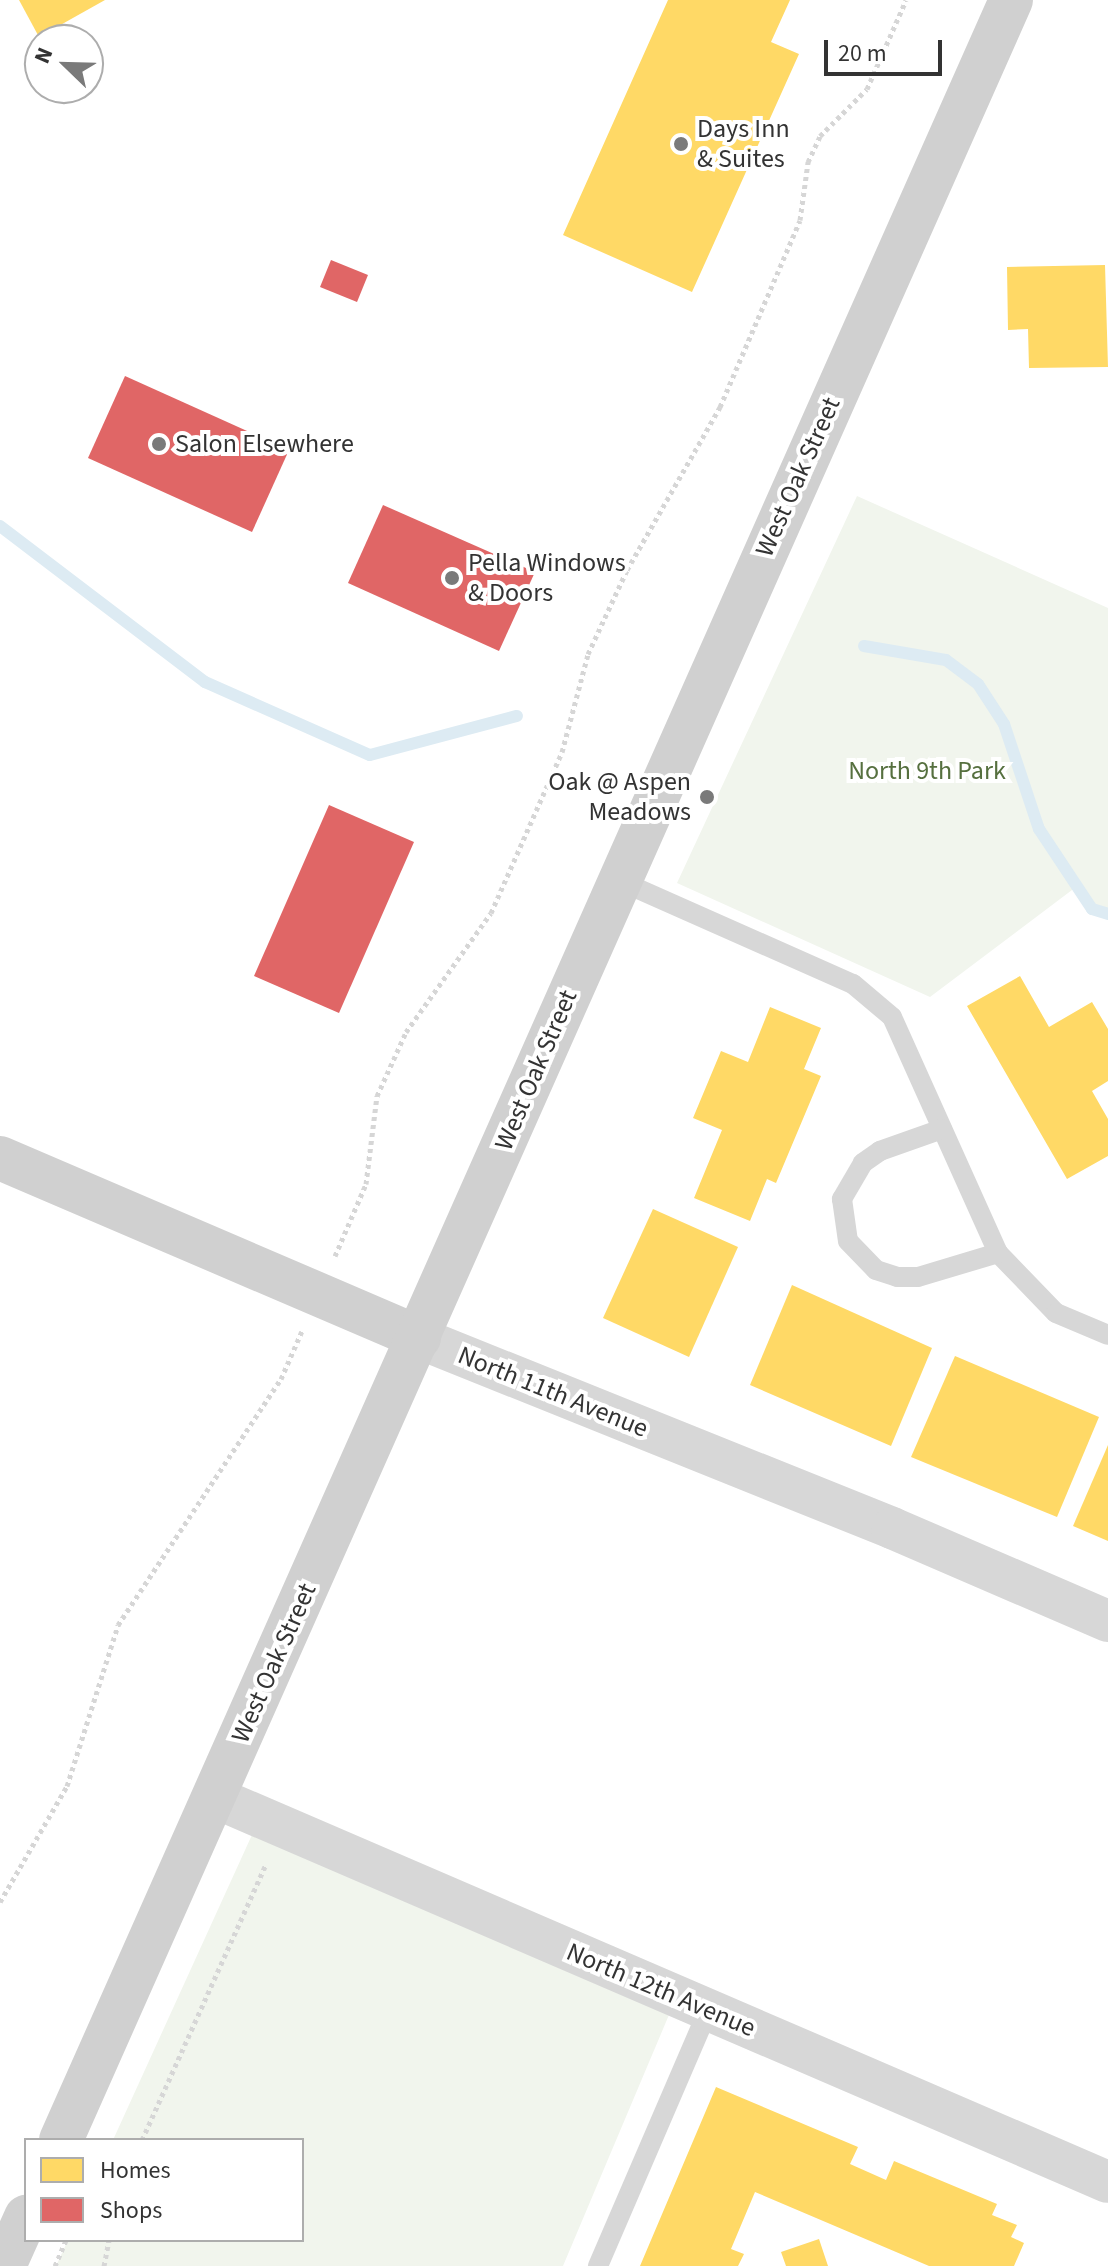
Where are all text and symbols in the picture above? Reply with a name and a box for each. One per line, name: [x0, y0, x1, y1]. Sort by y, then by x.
north arrow: [24, 24, 104, 104]
scale bar: [828, 24, 946, 74]
text: 20 m: [838, 36, 887, 71]
text: N: [26, 42, 61, 68]
place label: Days Inn & Suites: [697, 113, 790, 174]
marker: Days Inn & Suites: [672, 135, 690, 153]
street label: West Oak Street: [749, 392, 847, 562]
place label: Salon Elsewhere: [175, 428, 354, 460]
marker: Salon Elsewhere: [150, 435, 168, 453]
place label: Pella Windows & Doors: [468, 547, 626, 608]
marker: Pella Windows & Doors: [443, 569, 461, 587]
park label: North 9th Park: [848, 755, 1006, 787]
place label: Oak @ Aspen Meadows: [548, 766, 691, 828]
marker: Oak @ Aspen Meadows: [698, 788, 716, 806]
street label: West Oak Street: [488, 985, 584, 1155]
street label: North 11th Avenue: [453, 1340, 653, 1444]
street label: West Oak Street: [225, 1578, 323, 1748]
street label: North 12th Avenue: [562, 1936, 760, 2044]
legend: [24, 2138, 304, 2242]
text: Homes: [100, 2153, 171, 2188]
text: Shops: [100, 2193, 162, 2228]

